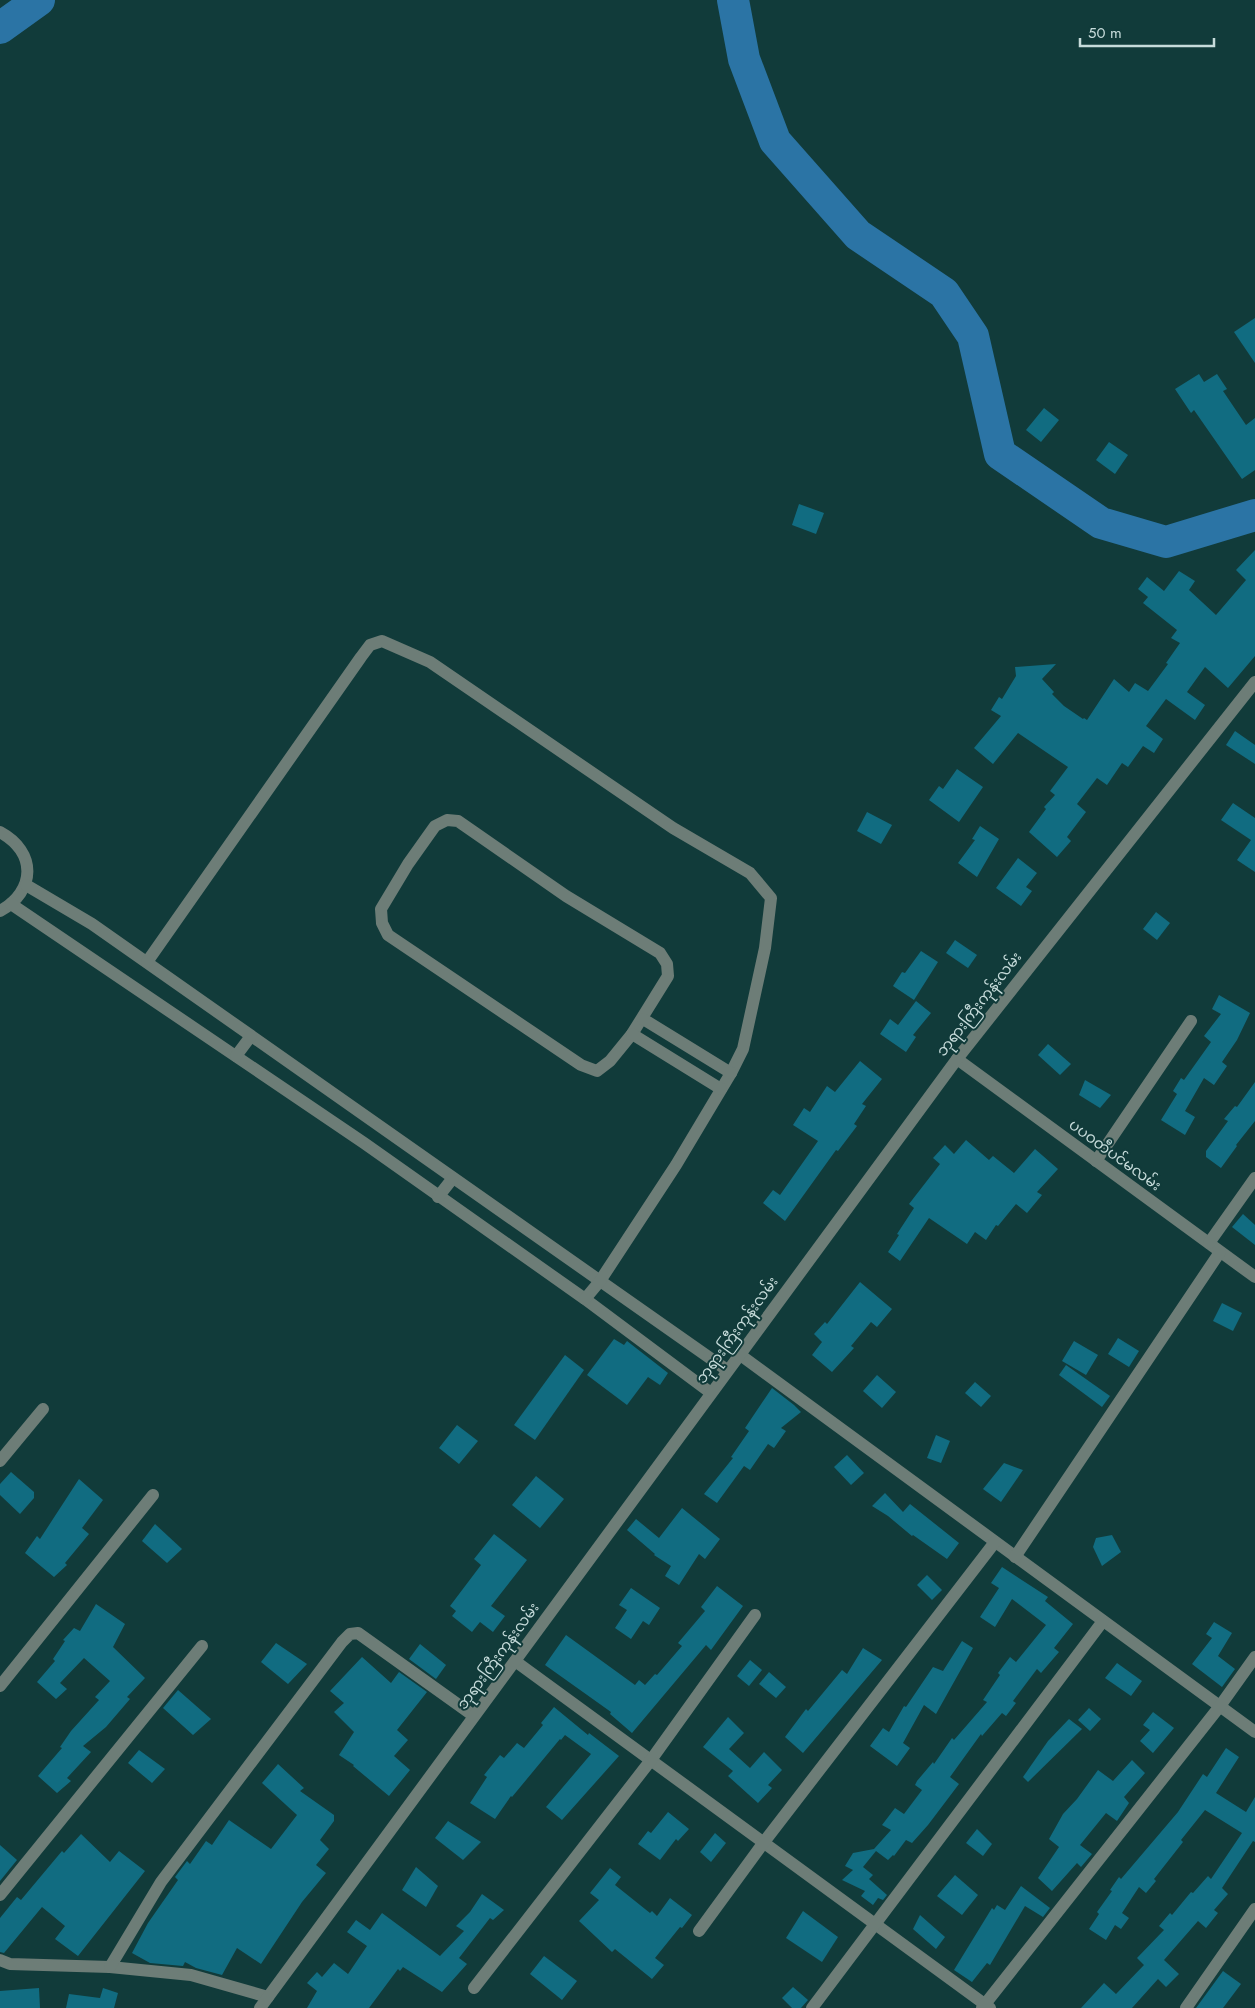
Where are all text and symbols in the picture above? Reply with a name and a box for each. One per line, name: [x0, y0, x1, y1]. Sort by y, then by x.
scale bar: [1080, 15, 1214, 47]
text: 50 m: [1088, 22, 1122, 44]
street label: ဘုရားကြီးကုန်းလမ်း: [931, 947, 1028, 1062]
street label: ပပဝတီပင်မလမ်း: [1064, 1114, 1166, 1196]
street label: ဘုရားကြီးကုန်းလမ်း: [691, 1272, 784, 1389]
street label: ဘုရားကြီးကုန်းလမ်း: [452, 1598, 545, 1715]

